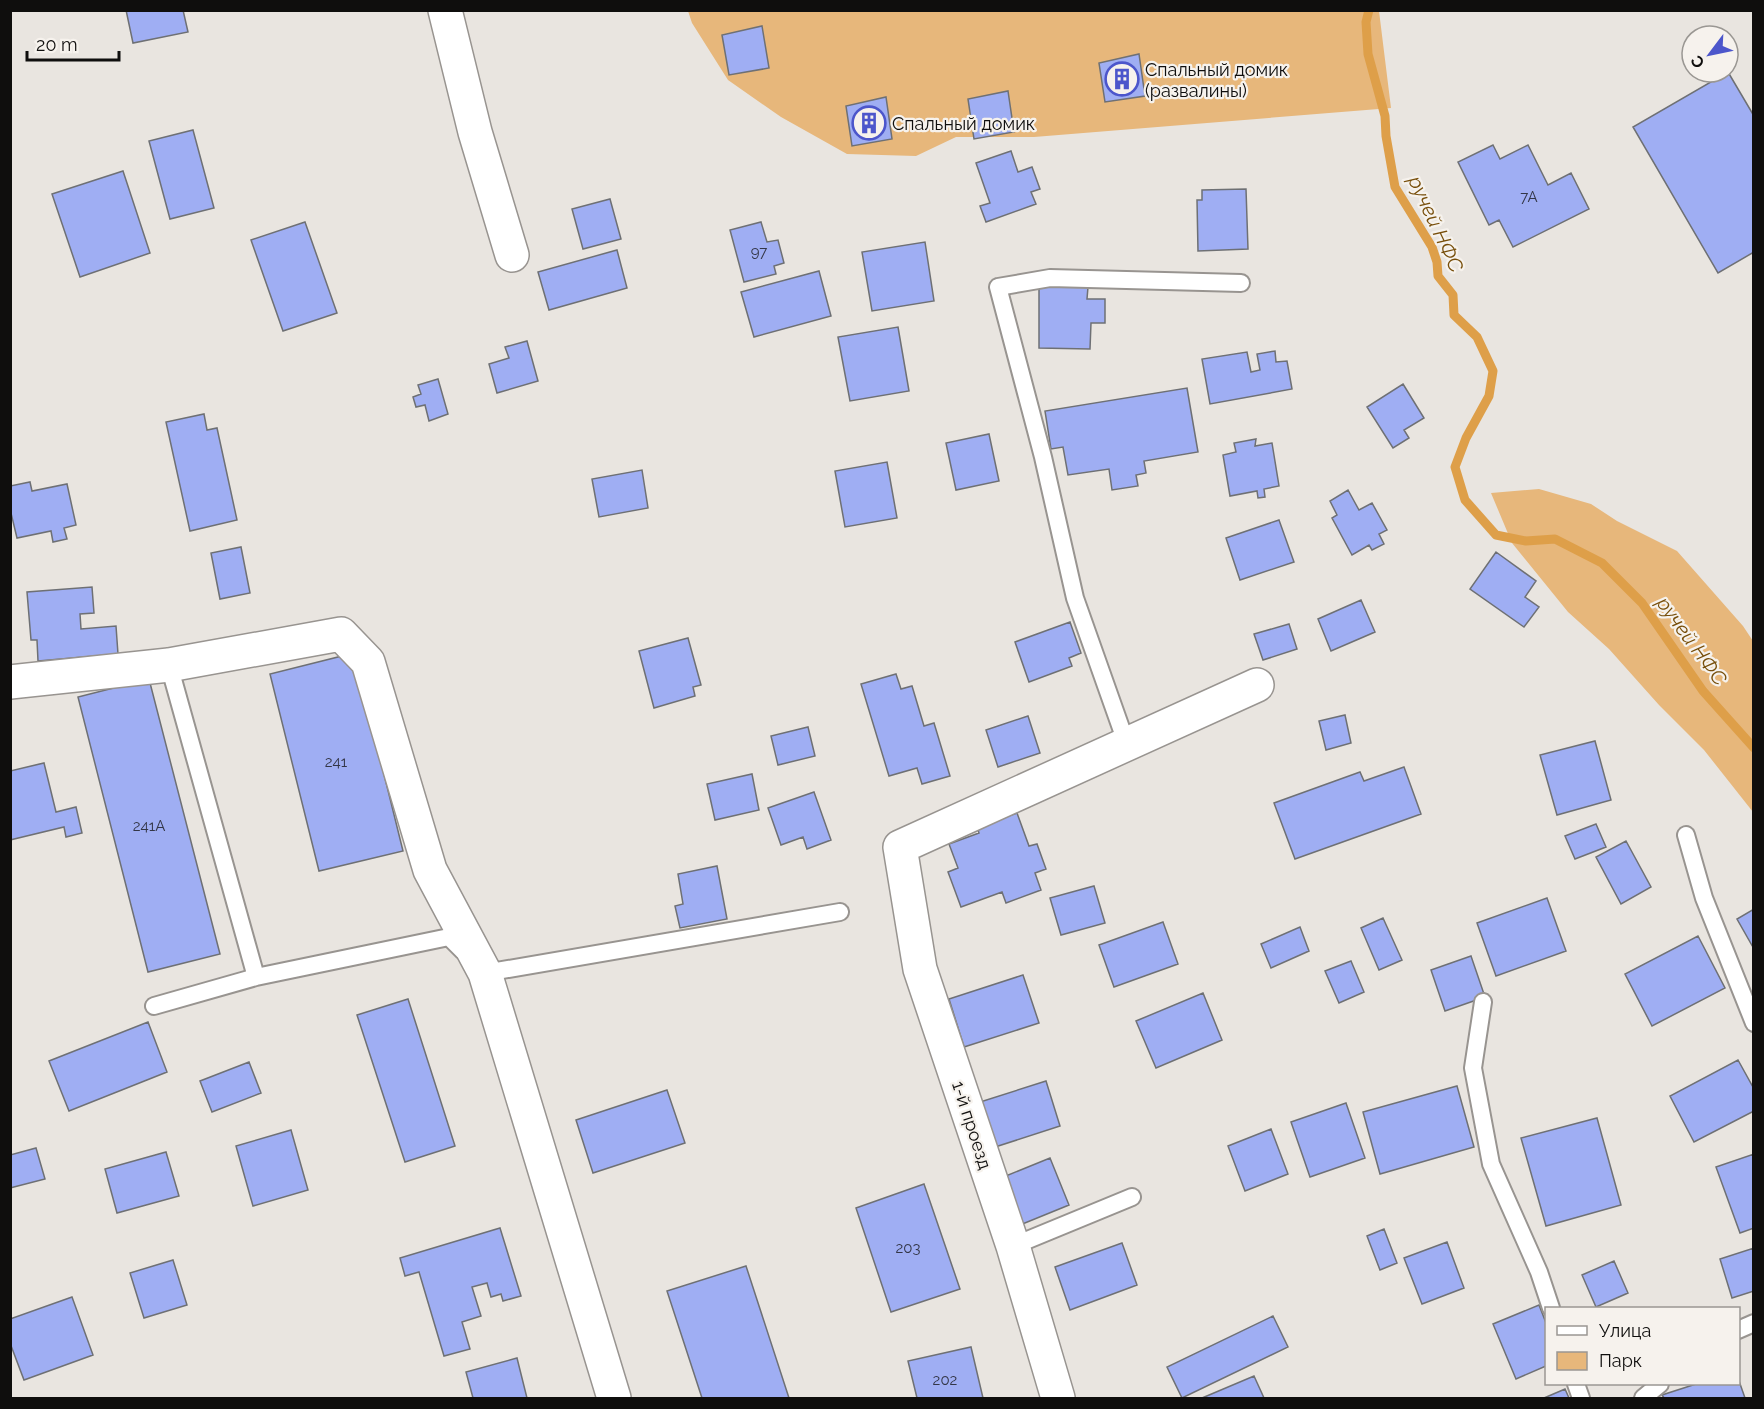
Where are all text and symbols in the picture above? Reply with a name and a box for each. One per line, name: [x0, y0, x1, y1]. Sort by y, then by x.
scale bar: [27, 24, 118, 62]
north arrow: [1680, 24, 1740, 84]
text: 20 m: [36, 34, 78, 55]
text: С: [1687, 52, 1709, 71]
place label: Спальный домик (развалины): [1145, 59, 1288, 101]
building icon: Спальный домик (развалины): [1104, 61, 1140, 97]
building icon: Спальный домик: [851, 105, 887, 141]
place label: Спальный домик: [892, 113, 1035, 134]
water label: ручей НФС: [1403, 171, 1469, 276]
house number: 7А: [1520, 188, 1538, 206]
house number: 97: [751, 243, 767, 261]
water label: ручей НФС: [1651, 591, 1732, 690]
house number: 241: [325, 753, 348, 771]
house number: 241А: [133, 817, 165, 835]
street label: 1-й проезд: [948, 1078, 996, 1172]
house number: 203: [895, 1239, 921, 1257]
legend: [1545, 1307, 1740, 1385]
text: Улица: [1599, 1320, 1651, 1341]
text: Парк: [1599, 1350, 1642, 1371]
house number: 202: [933, 1371, 958, 1389]

